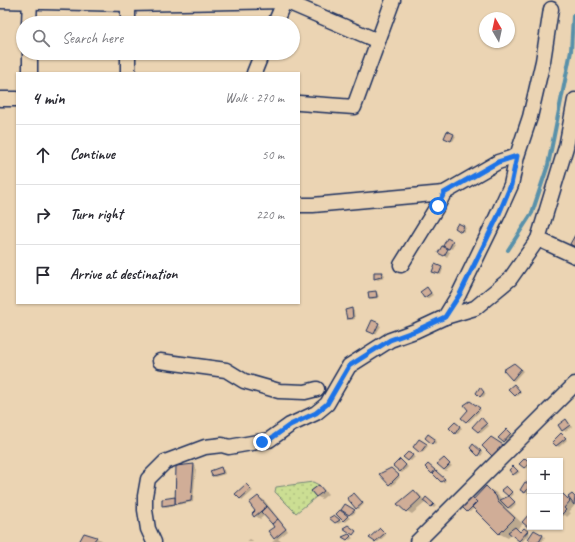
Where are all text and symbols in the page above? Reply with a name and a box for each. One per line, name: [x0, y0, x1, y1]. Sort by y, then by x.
north arrow: [479, 12, 515, 48]
search box: [16, 16, 300, 60]
icon: search: [30, 27, 52, 49]
text: Search here: [62, 29, 123, 48]
text: 4 min: [32, 88, 65, 109]
text: Walk · 270 m: [225, 90, 284, 106]
icon: ahead: [32, 144, 54, 166]
text: Continue: [70, 145, 115, 164]
text: 50 m: [262, 147, 284, 163]
route start: [429, 197, 447, 215]
icon: right: [32, 204, 54, 226]
text: Turn right: [70, 205, 123, 224]
text: 220 m: [256, 207, 284, 223]
icon: arrive: [32, 264, 54, 286]
text: Arrive at destination: [70, 265, 177, 284]
route end: [253, 433, 271, 451]
map controls: [527, 458, 563, 530]
button: +: [527, 458, 563, 494]
button: −: [527, 494, 563, 530]

